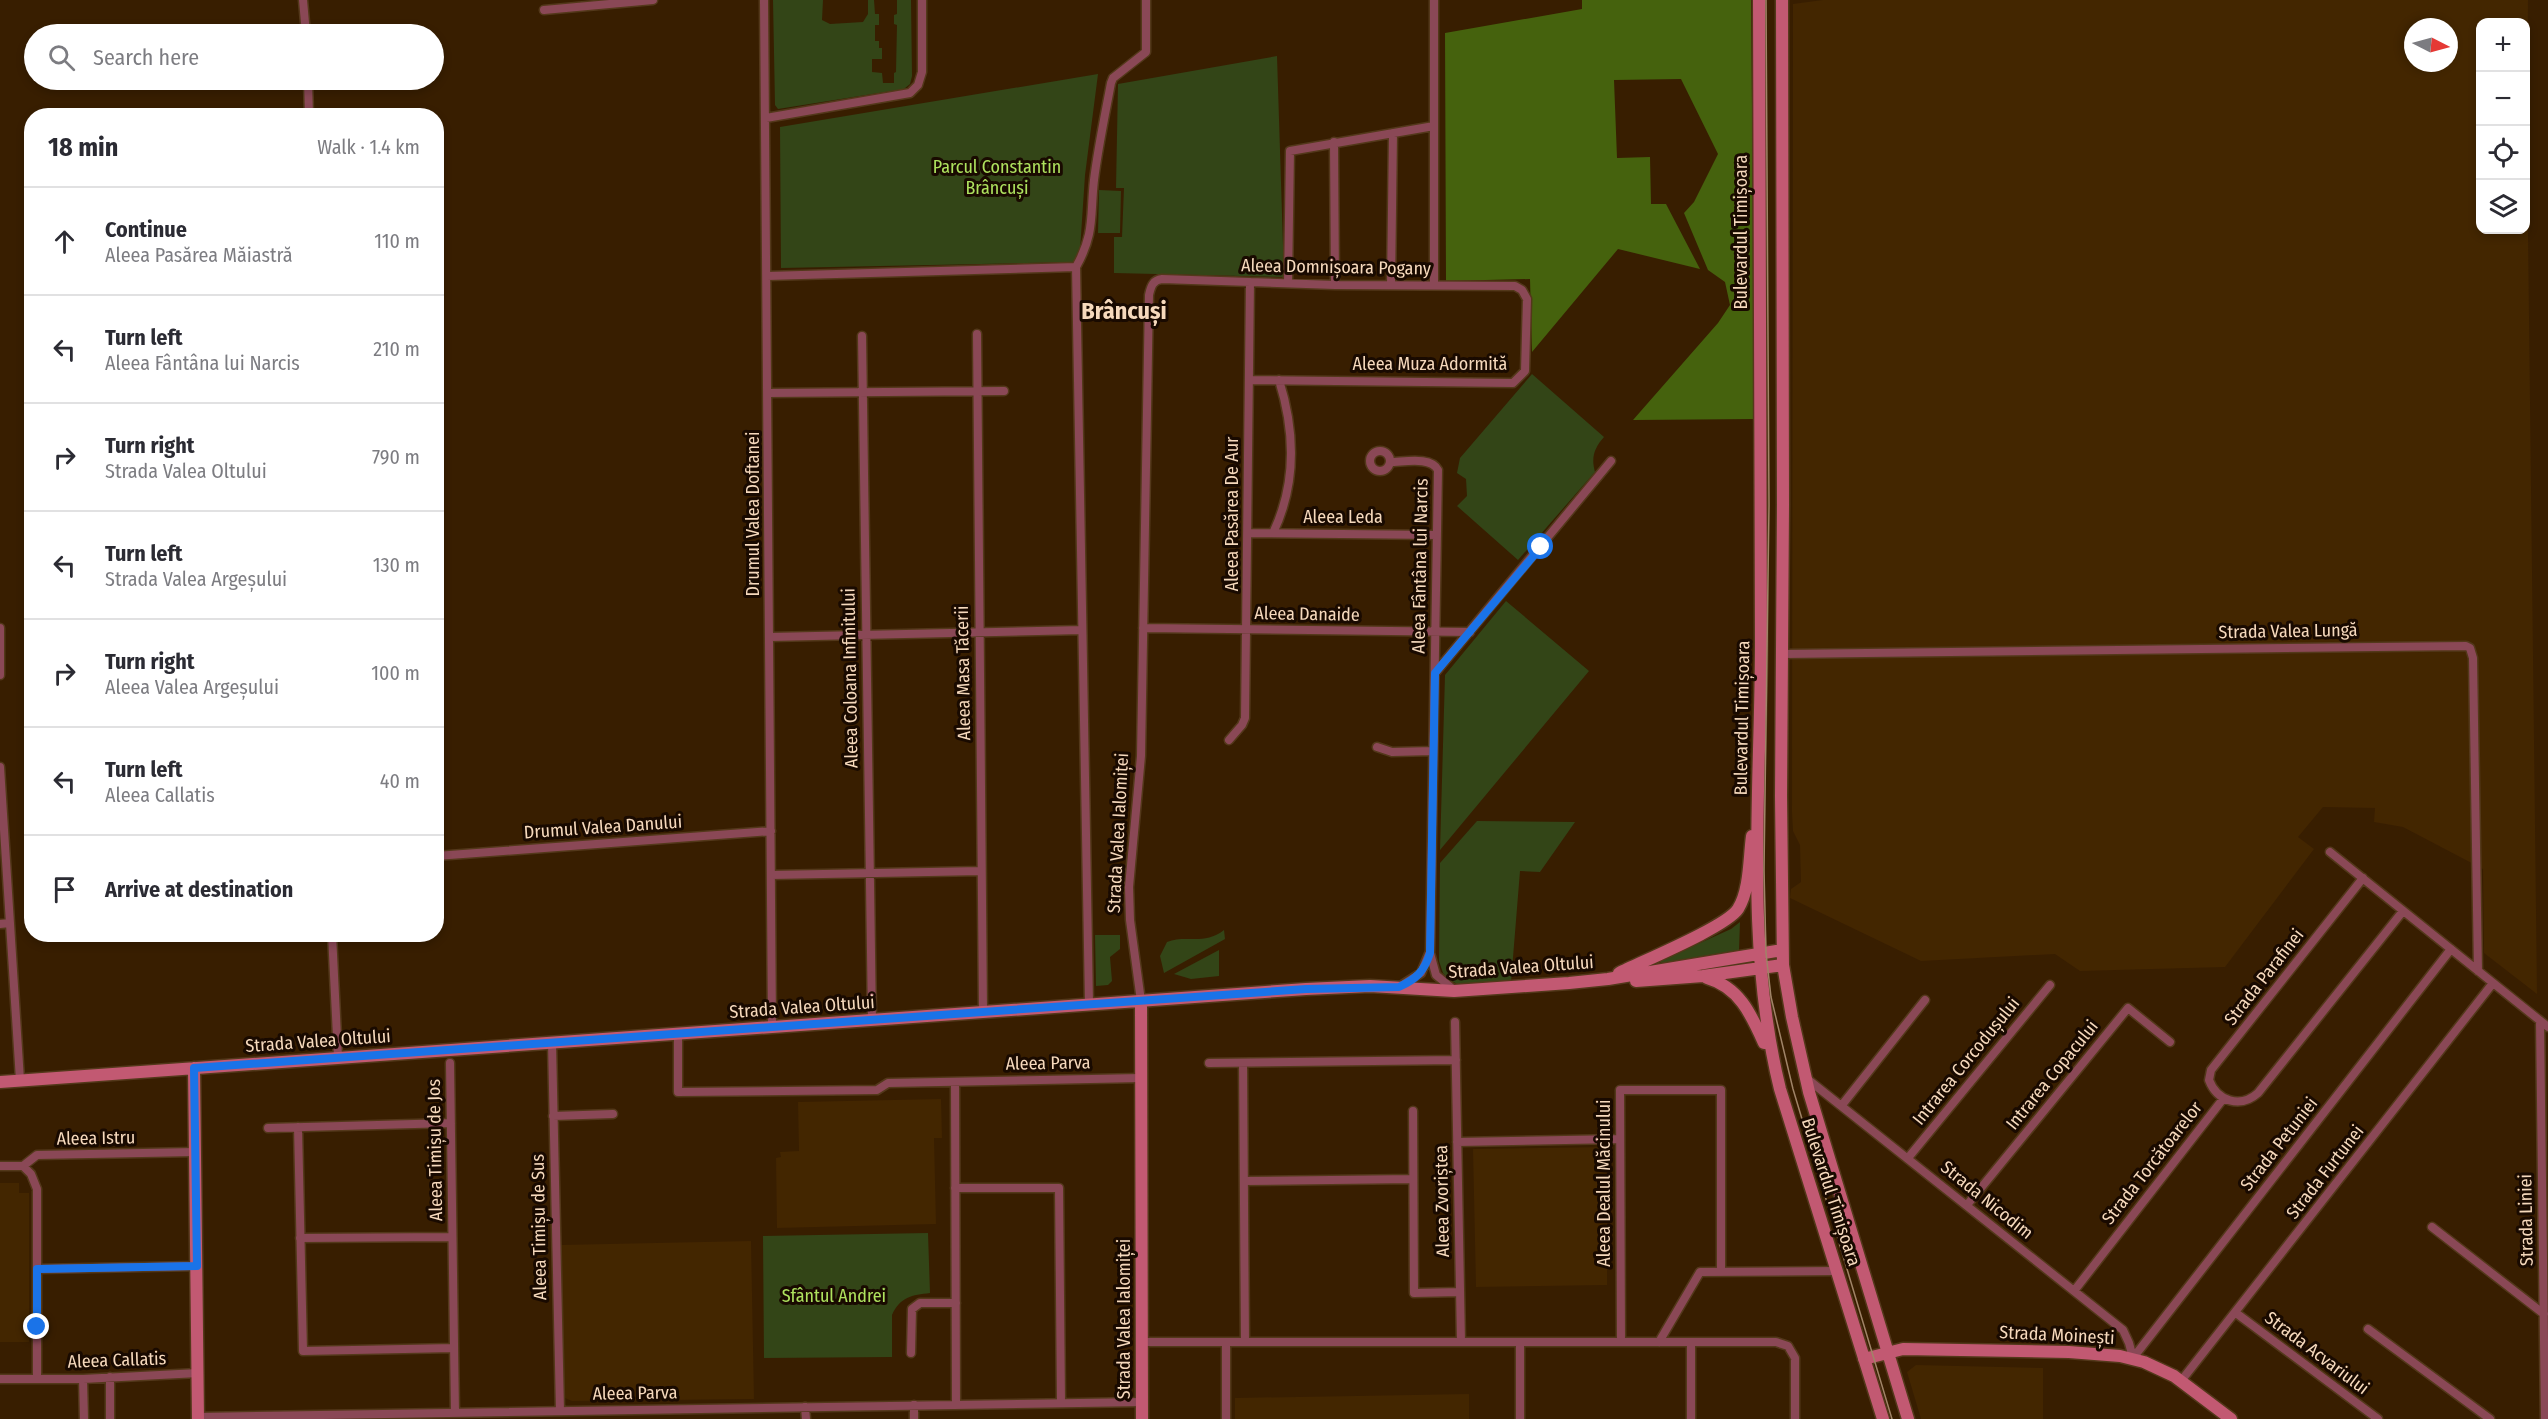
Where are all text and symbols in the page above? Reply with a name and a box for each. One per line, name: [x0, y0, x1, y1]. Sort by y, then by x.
north arrow: [2404, 18, 2458, 72]
map controls: [2476, 18, 2530, 234]
button: +: [2476, 18, 2530, 72]
search box: [24, 24, 444, 90]
icon: search: [45, 41, 78, 74]
text: Search here: [93, 44, 199, 71]
button: −: [2476, 72, 2530, 126]
button: locate: [2476, 126, 2530, 180]
text: 18 min: [48, 132, 118, 163]
text: Walk · 1.4 km: [317, 135, 420, 159]
street label: Bulevardul Timișoara: [1730, 154, 1752, 309]
park label: Parcul Constantin Brâncuși: [933, 156, 1061, 199]
button: layers: [2476, 180, 2530, 234]
text: Continue: [105, 216, 187, 243]
icon: ahead: [48, 225, 81, 258]
text: 110 m: [374, 229, 420, 253]
text: Aleea Pasărea Măiastră: [105, 243, 293, 267]
street label: Aleea Domnișoara Pogany: [1241, 254, 1431, 280]
district label: Brâncuși: [1081, 297, 1167, 327]
text: Turn left: [105, 324, 183, 351]
icon: left: [48, 333, 81, 366]
text: 210 m: [373, 337, 420, 361]
text: Aleea Fântâna lui Narcis: [105, 351, 300, 375]
street label: Aleea Muza Adormită: [1353, 353, 1508, 375]
text: Turn right: [105, 432, 194, 459]
street label: Drumul Valea Doftanei: [742, 432, 764, 596]
street label: Aleea Pasărea De Aur: [1221, 436, 1243, 591]
icon: right: [48, 441, 81, 474]
text: 790 m: [372, 445, 420, 469]
text: Strada Valea Oltului: [105, 459, 267, 483]
street label: Aleea Fântâna lui Narcis: [1407, 478, 1433, 654]
street label: Aleea Leda: [1303, 506, 1383, 528]
route start: [1527, 533, 1553, 559]
text: Turn left: [105, 540, 183, 567]
icon: left: [48, 549, 81, 582]
text: 130 m: [373, 553, 420, 577]
text: Strada Valea Argeșului: [105, 567, 287, 591]
street label: Aleea Coloana Infinitului: [837, 588, 863, 768]
street label: Aleea Danaide: [1254, 602, 1360, 626]
street label: Aleea Masa Tăcerii: [951, 605, 975, 741]
street label: Strada Valea Lungă: [2218, 619, 2358, 643]
street label: Bulevardul Timișoara: [1730, 640, 1754, 796]
text: Turn right: [105, 648, 194, 675]
icon: right: [48, 657, 81, 690]
text: 100 m: [371, 661, 420, 685]
text: Aleea Valea Argeșului: [105, 675, 279, 699]
street label: Strada Valea Ialomiței: [1103, 752, 1133, 914]
text: Turn left: [105, 756, 183, 783]
icon: left: [48, 765, 81, 798]
text: 40 m: [380, 769, 420, 793]
text: Aleea Callatis: [105, 783, 215, 807]
street label: Drumul Valea Danului: [523, 810, 683, 844]
icon: arrive: [48, 873, 81, 906]
text: Arrive at destination: [105, 876, 293, 903]
street label: Strada Parafinei: [2220, 924, 2308, 1030]
street label: Strada Valea Oltului: [1448, 951, 1594, 983]
street label: Strada Valea Oltului: [729, 991, 875, 1023]
street label: Intrarea Corcodușului: [1908, 993, 2024, 1129]
street label: Intrarea Copacului: [2001, 1016, 2103, 1134]
street label: Strada Valea Oltului: [245, 1025, 391, 1057]
street label: Aleea Parva: [1005, 1051, 1091, 1075]
street label: Aleea Timișu de Jos: [423, 1078, 447, 1221]
street label: Strada Petuniei: [2236, 1093, 2322, 1195]
street label: Strada Torcătoarelor: [2097, 1097, 2207, 1229]
street label: Aleea Dealul Măcinului: [1593, 1099, 1615, 1267]
street label: Bulevardul Timișoara: [1797, 1115, 1865, 1269]
street label: Strada Furtunei: [2281, 1121, 2369, 1223]
street label: Aleea Istru: [56, 1126, 136, 1150]
street label: Aleea Zvoriștea: [1430, 1145, 1454, 1257]
street label: Aleea Timișu de Sus: [527, 1153, 551, 1300]
street label: Strada Nicodim: [1936, 1156, 2038, 1244]
street label: Strada Liniei: [2514, 1174, 2538, 1266]
street label: Strada Valea Ialomiței: [1113, 1239, 1135, 1399]
park label: Sfântul Andrei: [782, 1285, 886, 1307]
street label: Strada Acvariului: [2261, 1307, 2373, 1399]
route end: [23, 1313, 49, 1339]
street label: Strada Moinești: [1999, 1321, 2115, 1349]
street label: Aleea Callatis: [67, 1347, 167, 1373]
street label: Aleea Parva: [592, 1381, 678, 1405]

